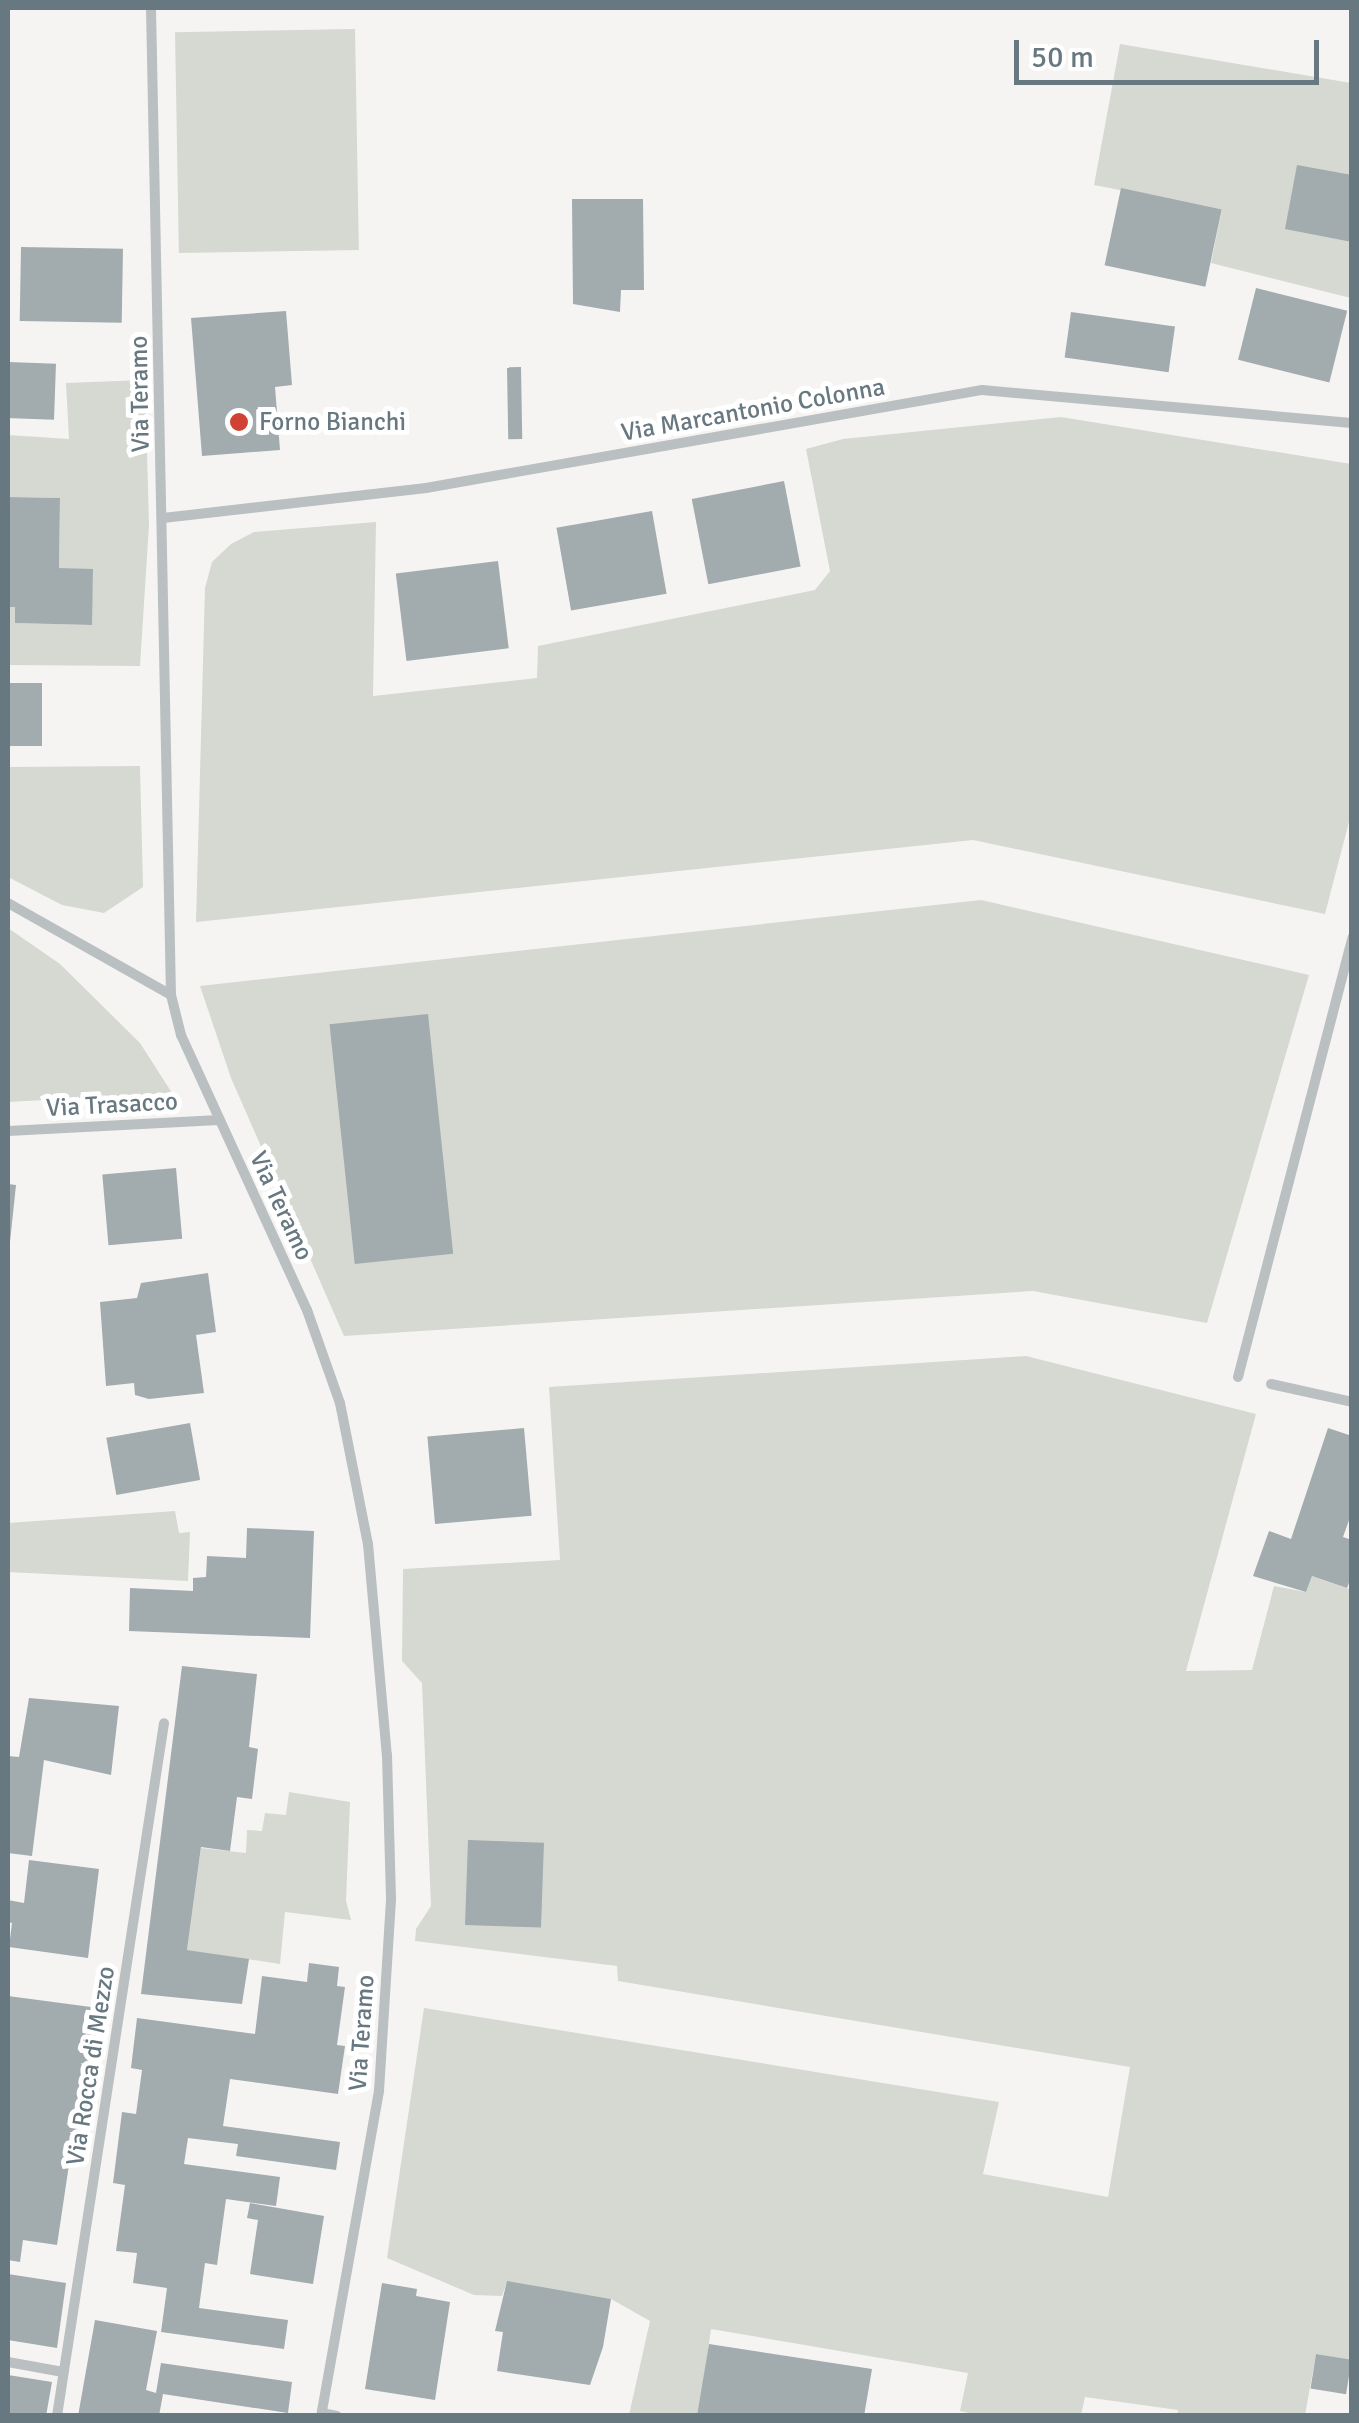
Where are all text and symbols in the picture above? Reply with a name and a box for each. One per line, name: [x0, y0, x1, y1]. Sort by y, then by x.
scale bar: [1019, 20, 1324, 82]
text: 50 m: [1031, 39, 1094, 76]
street label: Via Teramo: [124, 335, 156, 453]
street label: Via Marcantonio Colonna: [619, 372, 887, 448]
place label: Forno Bianchi: [259, 407, 406, 437]
marker: Forno Bianchi: [228, 411, 250, 433]
street label: Via Trasacco: [45, 1087, 179, 1123]
street label: Via Teramo: [243, 1147, 319, 1265]
street label: Via Rocca di Mezzo: [60, 1964, 122, 2168]
street label: Via Teramo: [343, 1974, 381, 2092]

